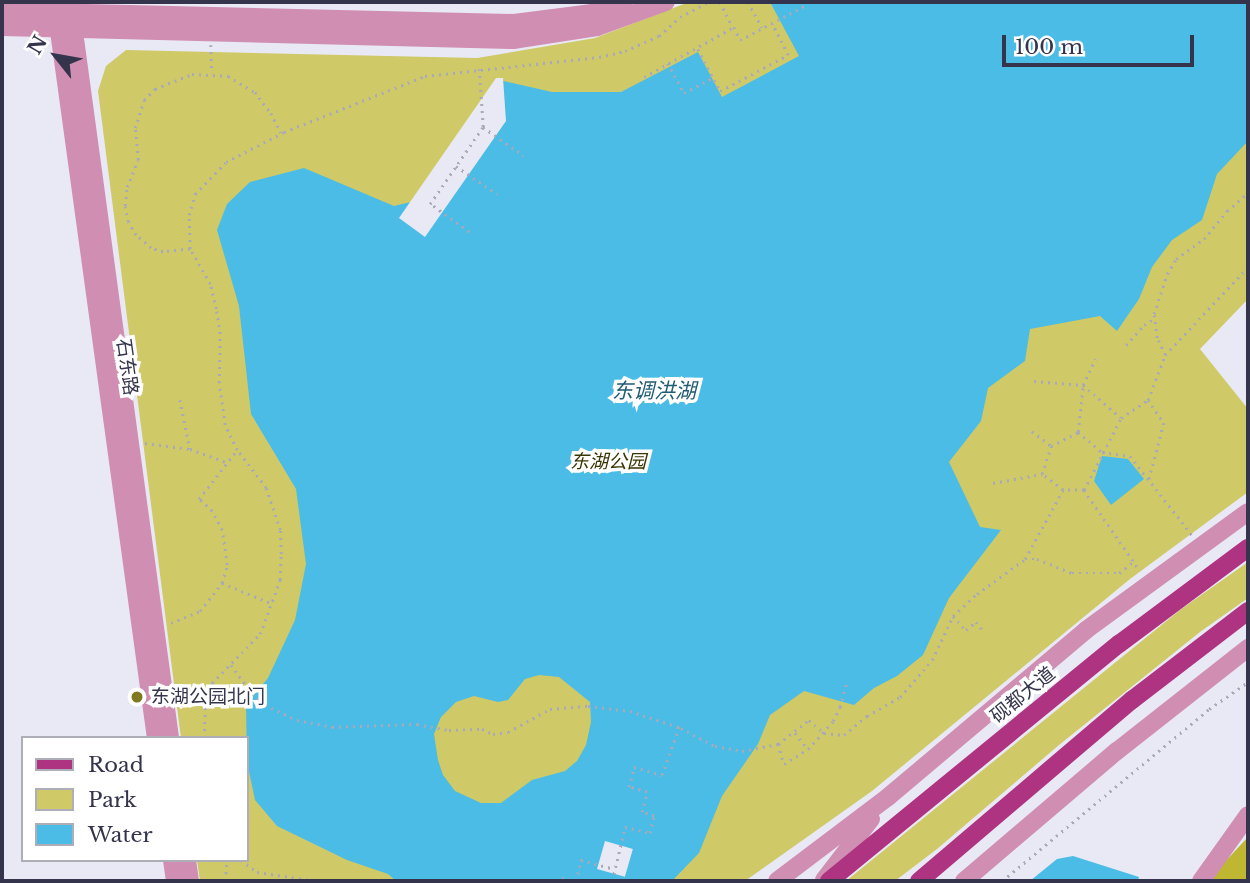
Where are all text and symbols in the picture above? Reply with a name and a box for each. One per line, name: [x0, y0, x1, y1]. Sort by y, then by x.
north arrow: [21, 21, 91, 91]
scale bar: [1005, 21, 1198, 65]
text: N: [23, 31, 52, 59]
text: 100 m: [1015, 34, 1083, 60]
street label: 石东路: [112, 337, 142, 397]
water label: 东调洪湖: [612, 378, 696, 404]
park label: 东湖公园: [570, 451, 646, 473]
street label: 砚都大道: [986, 662, 1060, 728]
place label: 东湖公园北门: [151, 686, 265, 708]
marker: 东湖公园北门: [129, 689, 145, 705]
legend: [21, 736, 248, 862]
text: Road: [88, 752, 144, 778]
text: Park: [88, 787, 137, 813]
text: Water: [88, 822, 152, 848]

